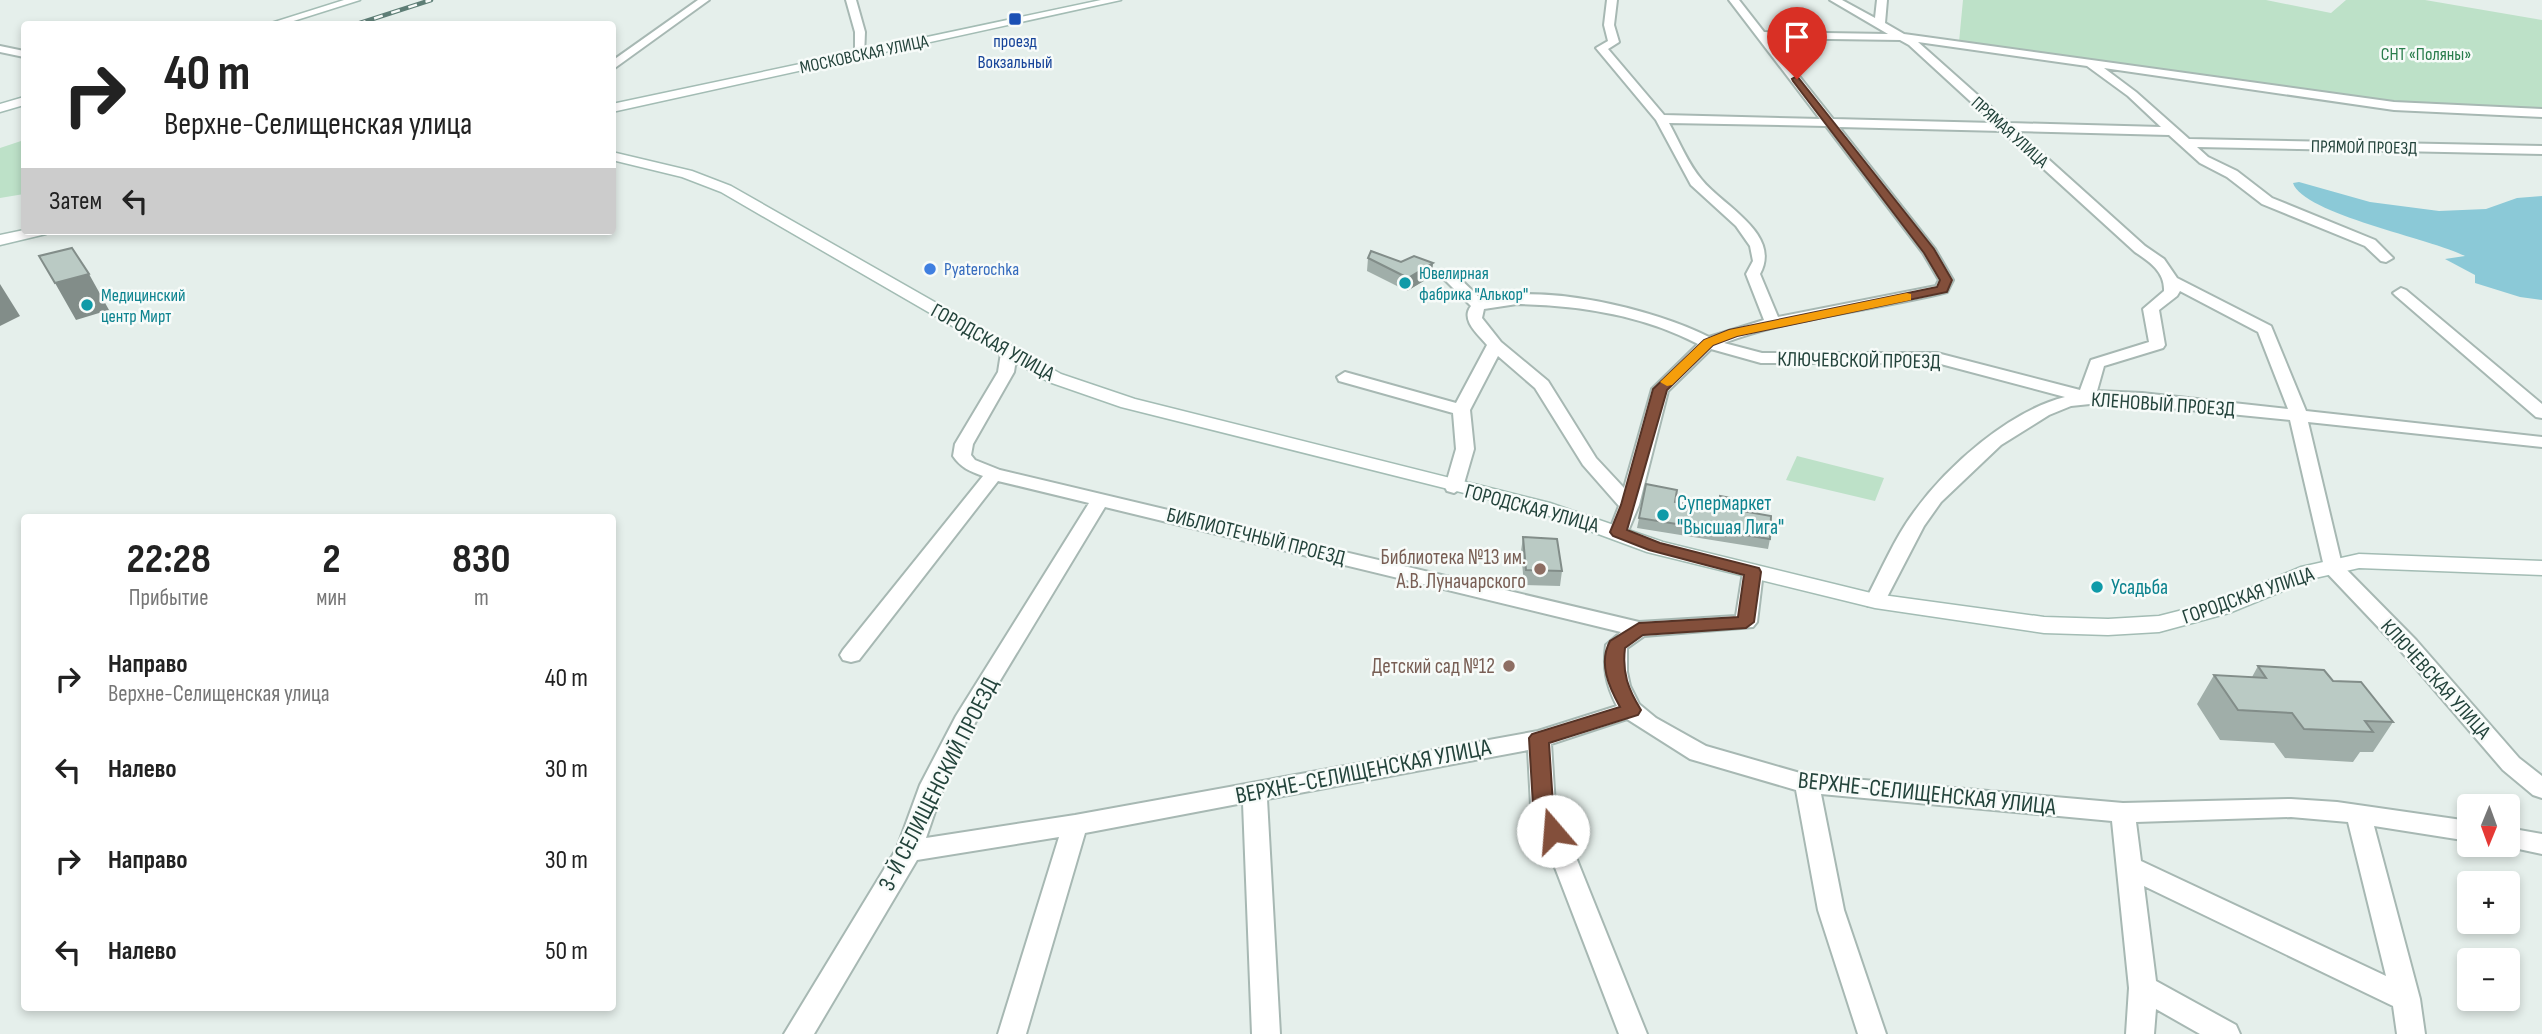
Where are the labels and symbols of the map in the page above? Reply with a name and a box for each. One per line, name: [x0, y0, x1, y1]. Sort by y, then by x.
pin: [1767, 7, 1827, 79]
marker: проезд Вокзальный: [1007, 11, 1023, 27]
street label: МОСКОВСКАЯ УЛИЦА: [798, 31, 930, 78]
place label: проезд Вокзальный: [978, 31, 1052, 73]
park label: СНТ «Поляны»: [2381, 44, 2471, 65]
street label: ПРЯМАЯ УЛИЦА: [1967, 92, 2053, 173]
street label: ПРЯМОЙ ПРОЕЗД: [2311, 136, 2418, 159]
place label: Pyaterochka: [944, 259, 1019, 280]
marker: Pyaterochka: [922, 261, 938, 277]
place label: Ювелирная фабрика "Алькор": [1419, 263, 1528, 305]
marker: Ювелирная фабрика "Алькор": [1397, 275, 1413, 291]
place label: Медицинский центр Мирт: [101, 285, 185, 327]
marker: Медицинский центр Мирт: [79, 297, 95, 313]
street label: ГОРОДСКАЯ УЛИЦА: [927, 298, 1060, 387]
street label: КЛЮЧЕВСКОЙ ПРОЕЗД: [1777, 347, 1941, 374]
street label: КЛЕНОВЫЙ ПРОЕЗД: [2090, 387, 2236, 422]
street label: ГОРОДСКАЯ УЛИЦА: [1462, 479, 1602, 539]
place label: Супермаркет "Высшая Лига": [1677, 491, 1784, 540]
street label: БИБЛИОТЕЧНЫЙ ПРОЕЗД: [1164, 502, 1348, 571]
marker: Супермаркет "Высшая Лига": [1655, 507, 1671, 523]
place label: Библиотека №13 им. А.В. Луначарского: [1380, 545, 1526, 594]
marker: Библиотека №13 им. А.В. Луначарского: [1532, 561, 1548, 577]
street label: ГОРОДСКАЯ УЛИЦА: [2179, 561, 2318, 630]
place label: Усадьба: [2111, 575, 2168, 600]
marker: Усадьба: [2089, 579, 2105, 595]
street label: КЛЮЧЕВСКАЯ УЛИЦА: [2375, 614, 2497, 745]
place label: Детский сад №12: [1372, 654, 1495, 679]
marker: Детский сад №12: [1501, 658, 1517, 674]
street label: 3-Й СЕЛИЩЕНСКИЙ ПРОЕЗД: [872, 672, 1005, 896]
street label: ВЕРХНЕ-СЕЛИЩЕНСКАЯ УЛИЦА: [1233, 732, 1494, 810]
street label: ВЕРХНЕ-СЕЛИЩЕНСКАЯ УЛИЦА: [1797, 766, 2058, 822]
position arrow: [1516, 794, 1590, 868]
north arrow: [2457, 794, 2520, 858]

